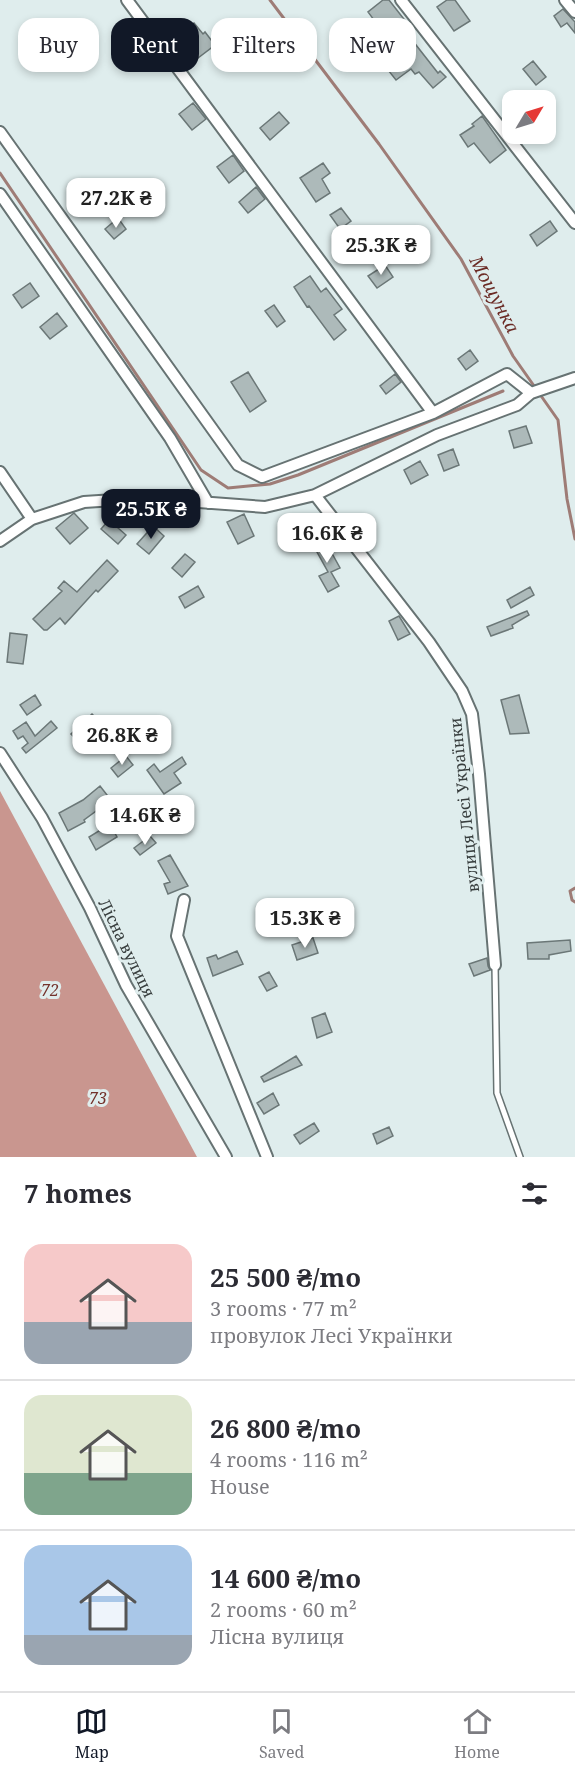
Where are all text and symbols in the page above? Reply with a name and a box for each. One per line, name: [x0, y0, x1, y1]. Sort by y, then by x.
chip: Buy: [18, 18, 99, 72]
chip: Rent: [111, 18, 199, 72]
chip: Filters: [211, 18, 317, 72]
chip: New: [329, 18, 416, 72]
north arrow: [502, 90, 556, 144]
map controls: [502, 90, 556, 144]
pin: 27.2K ₴: [61, 178, 171, 229]
text: 27.2K ₴: [80, 184, 152, 211]
pin: 25.3K ₴: [326, 225, 436, 276]
text: 25.3K ₴: [345, 231, 417, 258]
water label: Мощунка: [464, 250, 525, 337]
pin: 25.5K ₴: [96, 489, 206, 540]
text: 25.5K ₴: [115, 495, 187, 522]
pin: 16.6K ₴: [272, 513, 382, 564]
text: 16.6K ₴: [291, 519, 363, 546]
pin: 26.8K ₴: [67, 715, 177, 766]
street label: вулиця Лесі Українки: [444, 716, 484, 894]
text: 26.8K ₴: [86, 721, 158, 748]
pin: 14.6K ₴: [90, 795, 200, 846]
text: 14.6K ₴: [109, 801, 181, 828]
street label: Лісна вулиця: [94, 895, 160, 1001]
pin: 15.3K ₴: [250, 898, 360, 949]
text: 15.3K ₴: [269, 904, 341, 931]
park label: 72: [41, 979, 59, 1001]
park label: 73: [89, 1087, 107, 1109]
text: 7 homes: [24, 1175, 132, 1211]
icon: filters: [518, 1177, 551, 1210]
text: 25 500 ₴/mo: [210, 1259, 361, 1295]
icon: home: [72, 1268, 144, 1340]
text: 3 rooms · 77 m²: [210, 1295, 357, 1322]
text: провулок Лесі Українки: [210, 1322, 453, 1349]
text: 26 800 ₴/mo: [210, 1410, 361, 1446]
icon: home: [72, 1419, 144, 1491]
text: 4 rooms · 116 m²: [210, 1446, 368, 1473]
text: House: [210, 1473, 270, 1500]
text: 14 600 ₴/mo: [210, 1560, 361, 1596]
icon: home: [72, 1569, 144, 1641]
text: 2 rooms · 60 m²: [210, 1596, 357, 1623]
text: Лісна вулиця: [210, 1623, 344, 1650]
tab: Map: [75, 1705, 109, 1763]
tab: Saved: [259, 1705, 304, 1763]
tab: Home: [454, 1705, 500, 1763]

